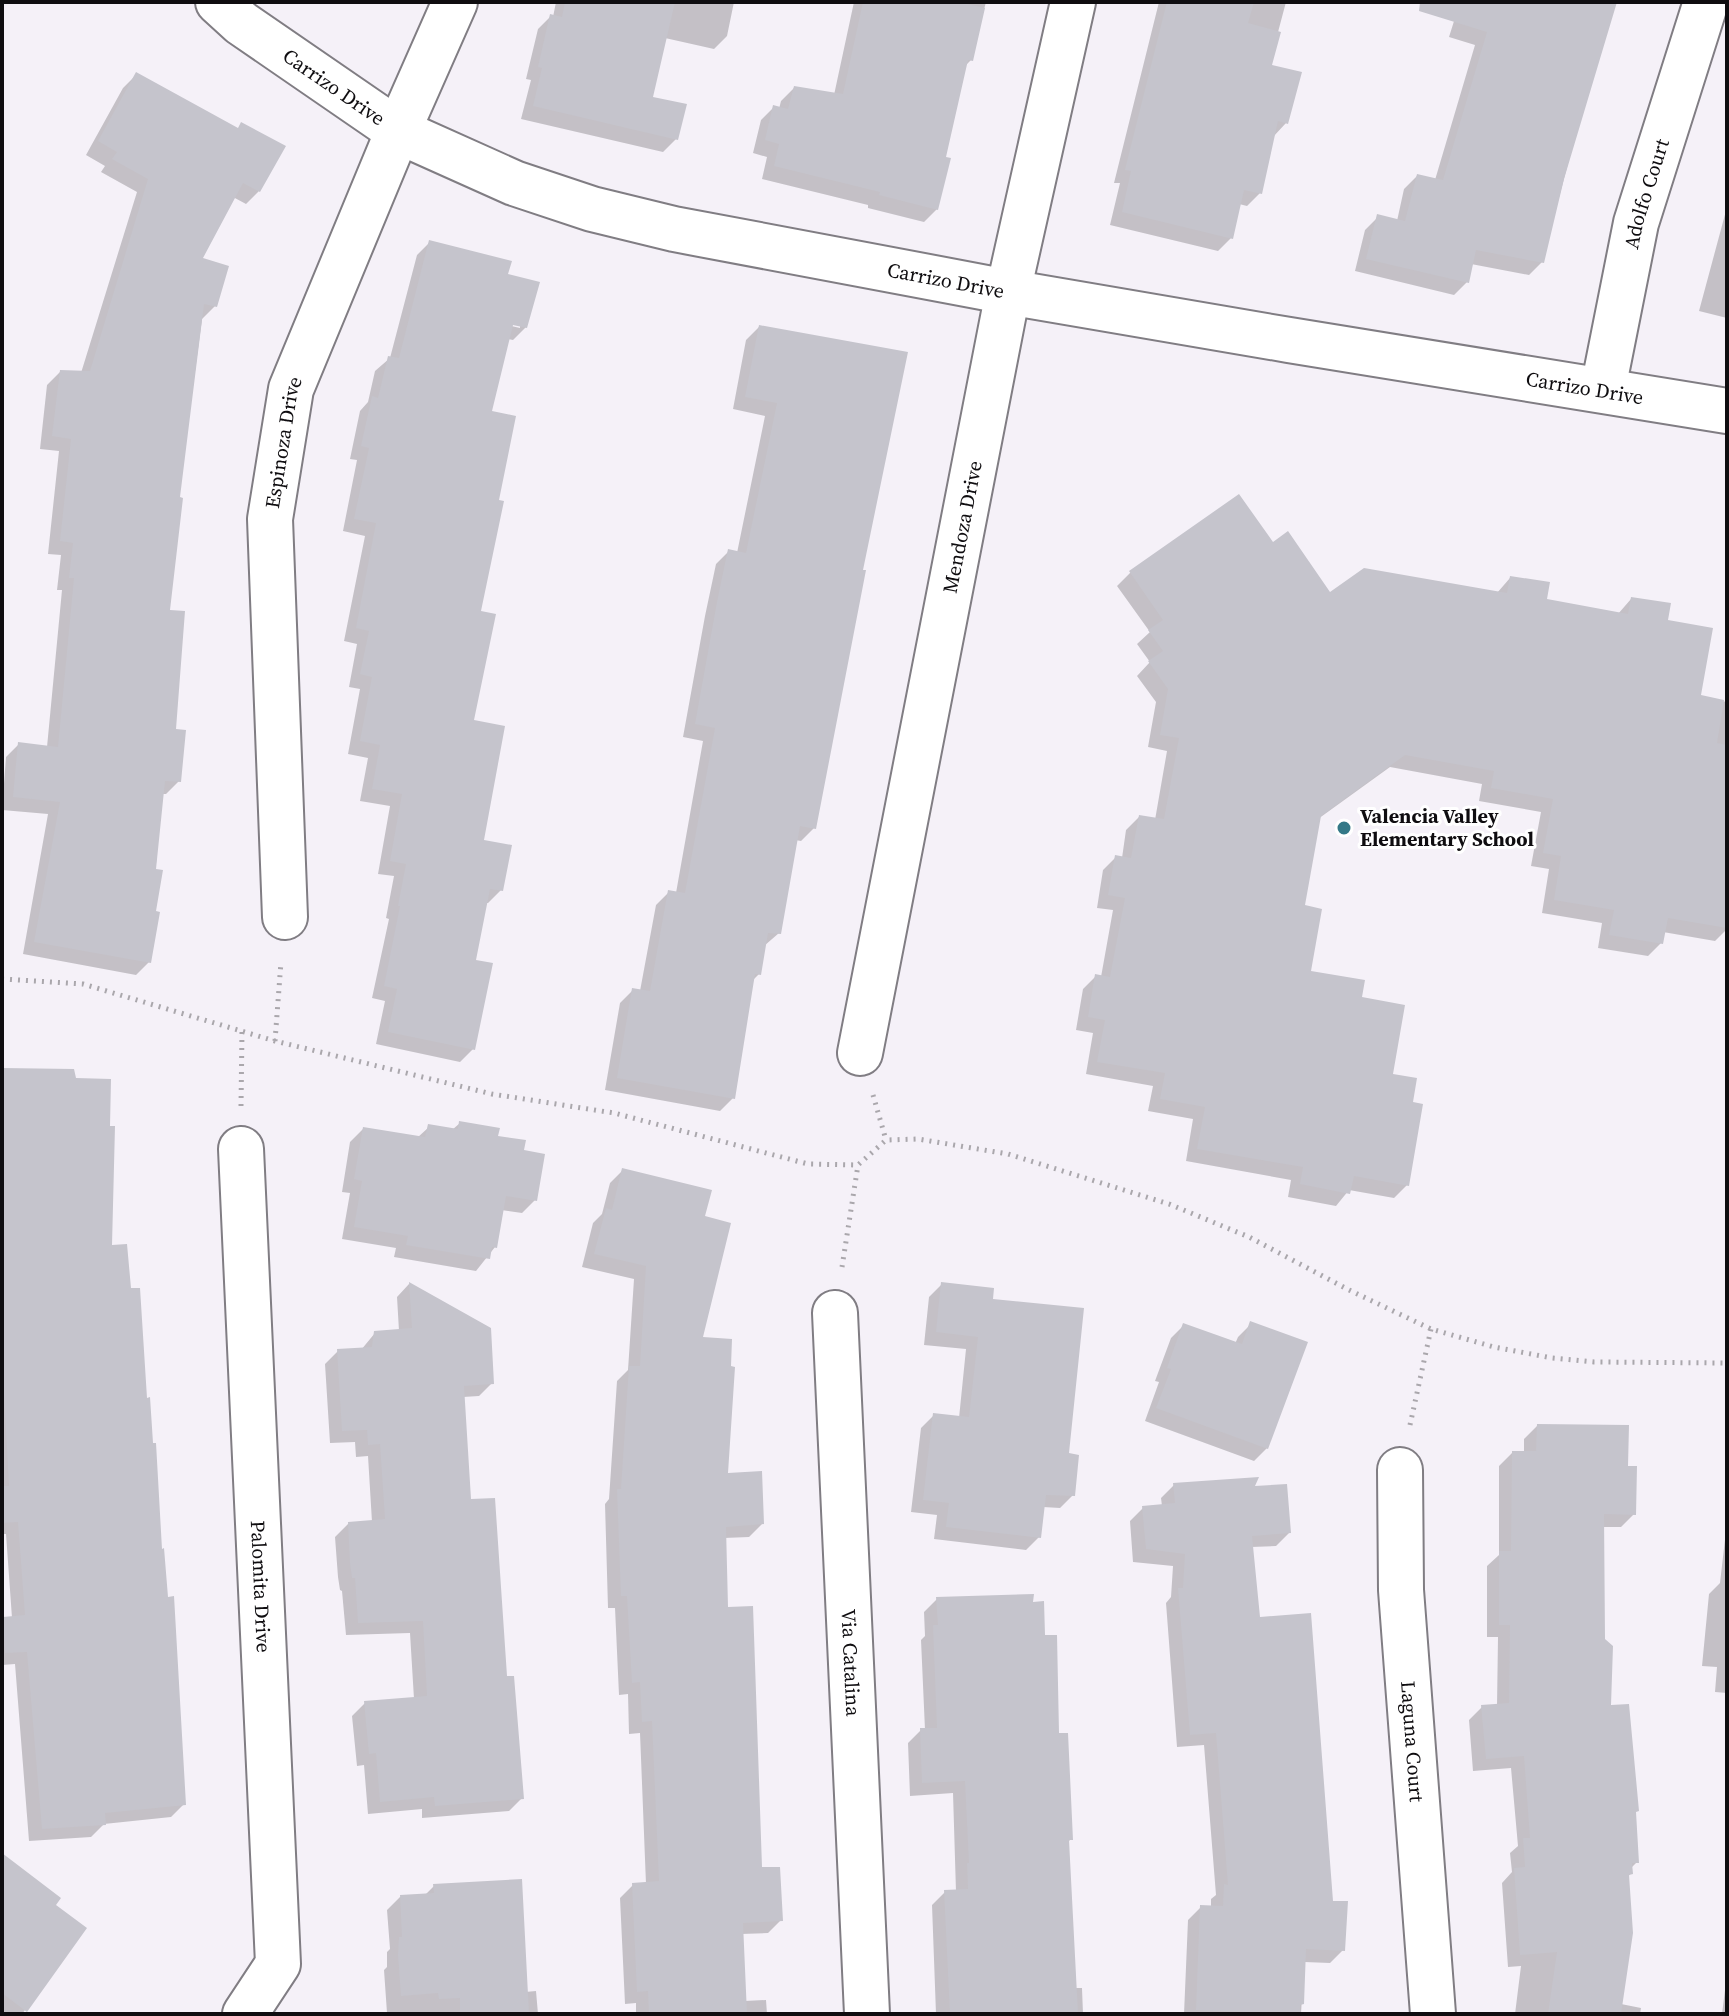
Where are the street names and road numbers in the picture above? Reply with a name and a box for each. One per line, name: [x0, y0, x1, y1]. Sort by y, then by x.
street label: Carrizo Drive: [277, 42, 391, 132]
street label: Adolfo Court: [1617, 135, 1676, 251]
street label: Carrizo Drive: [885, 256, 1007, 305]
street label: Carrizo Drive: [1524, 365, 1646, 411]
street label: Espinoza Drive: [258, 372, 309, 510]
street label: Mendoza Drive: [936, 458, 989, 596]
street label: Palomita Drive: [244, 1520, 278, 1653]
street label: Via Catalina: [835, 1608, 867, 1718]
street label: Laguna Court: [1394, 1680, 1431, 1804]

